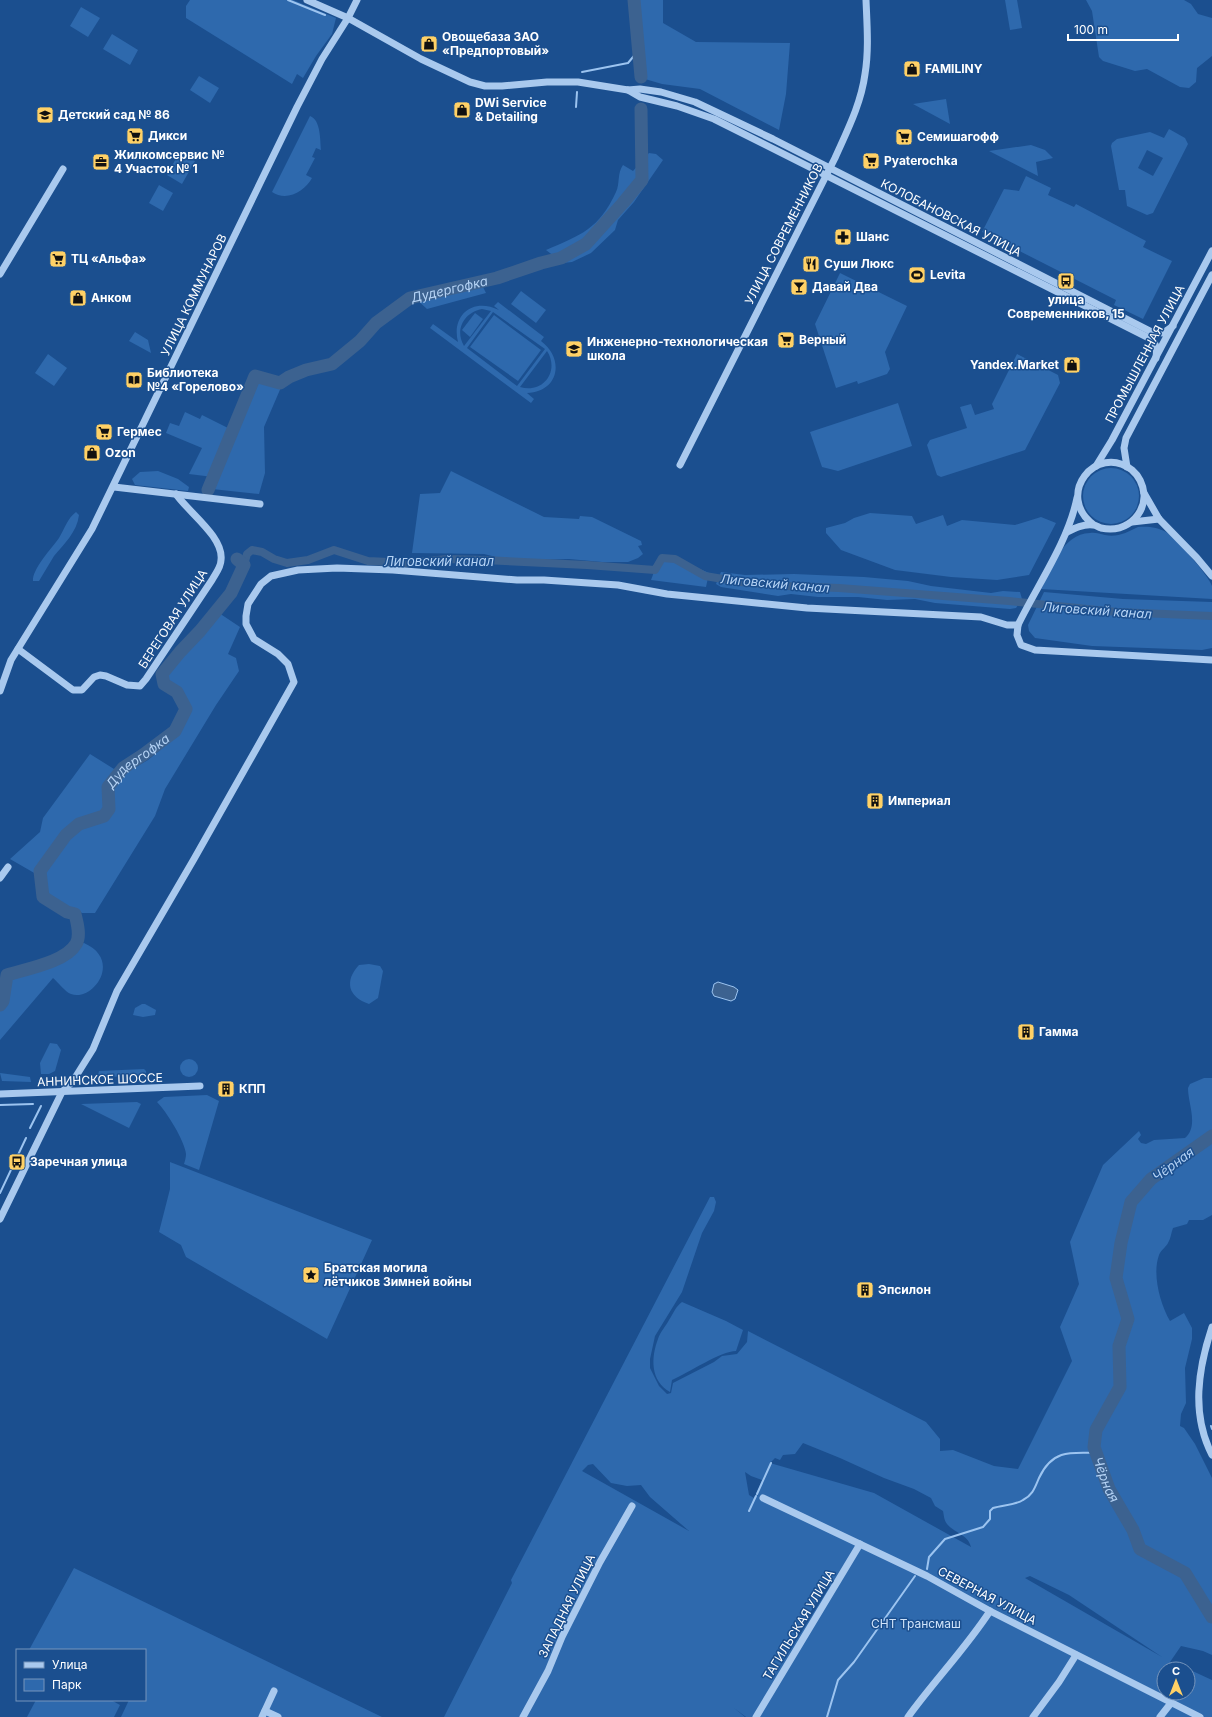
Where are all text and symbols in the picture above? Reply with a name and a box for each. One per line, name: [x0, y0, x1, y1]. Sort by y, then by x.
scale bar: [1068, 16, 1178, 42]
text: 100 m: [1074, 22, 1108, 37]
place label: Овощебаза ЗАО «Предпортовый»: [442, 29, 549, 58]
shop icon: Овощебаза ЗАО «Предпортовый»: [419, 34, 439, 54]
shop icon: FAMILINY: [902, 59, 922, 79]
place label: FAMILINY: [925, 61, 983, 76]
place label: DWi Service & Detailing: [475, 95, 547, 124]
shop icon: DWi Service & Detailing: [452, 100, 472, 120]
school or university icon: Детский сад № 86: [35, 105, 55, 125]
place label: Детский сад № 86: [58, 107, 170, 122]
supermarket icon: Дикси: [125, 126, 145, 146]
supermarket icon: Семишагофф: [894, 127, 914, 147]
place label: Дикси: [148, 128, 187, 143]
place label: Семишагофф: [917, 129, 999, 144]
place label: Жилкомсервис № 4 Участок № 1: [114, 147, 225, 176]
supermarket icon: Pyaterochka: [861, 151, 881, 171]
office icon: Жилкомсервис № 4 Участок № 1: [91, 152, 111, 172]
place label: Pyaterochka: [884, 153, 958, 168]
street label: УЛИЦА СОВРЕМЕННИКОВ: [741, 161, 826, 307]
street label: КОЛОБАНОВСКАЯ УЛИЦА: [878, 176, 1024, 260]
pharmacy icon: Шанс: [833, 227, 853, 247]
place label: Шанс: [856, 229, 889, 244]
street label: УЛИЦА КОММУНАРОВ: [157, 231, 230, 358]
supermarket icon: ТЦ «Альфа»: [48, 249, 68, 269]
place label: ТЦ «Альфа»: [71, 251, 146, 266]
restaurant icon: Суши Люкс: [801, 254, 821, 274]
place label: Суши Люкс: [824, 256, 894, 271]
sports icon: Levita: [907, 265, 927, 285]
place label: Levita: [930, 267, 966, 282]
bus stop icon: улица Современников, 15: [1056, 271, 1076, 291]
water label: Дудергофка: [408, 272, 489, 306]
bar icon: Давай Два: [789, 277, 809, 297]
place label: Давай Два: [812, 279, 878, 294]
street label: ПРОМЫШЛЕННАЯ УЛИЦА: [1102, 282, 1187, 426]
shop icon: Анком: [68, 288, 88, 308]
place label: Анком: [91, 290, 131, 305]
place label: улица Современников, 15: [1007, 292, 1125, 321]
supermarket icon: Верный: [776, 330, 796, 350]
place label: Верный: [799, 332, 846, 347]
place label: Инженерно-технологическая школа: [587, 334, 768, 363]
school or university icon: Инженерно-технологическая школа: [564, 339, 584, 359]
shop icon: Yandex.Market: [1062, 355, 1082, 375]
place label: Yandex.Market: [970, 357, 1060, 372]
place label: Библиотека №4 «Горелово»: [147, 365, 244, 394]
library icon: Библиотека №4 «Горелово»: [124, 370, 144, 390]
supermarket icon: Гермес: [94, 422, 114, 442]
place label: Гермес: [117, 424, 162, 439]
shop icon: Ozon: [82, 443, 102, 463]
place label: Ozon: [105, 445, 136, 460]
water label: Лиговский канал: [384, 553, 494, 569]
street label: БЕРЕГОВАЯ УЛИЦА: [135, 566, 210, 671]
water label: Лиговский канал: [720, 570, 831, 596]
water label: Лиговский канал: [1042, 598, 1153, 622]
water label: Дудергофка: [101, 730, 173, 792]
building icon: Империал: [865, 791, 885, 811]
place label: Империал: [888, 793, 951, 808]
building icon: Гамма: [1016, 1022, 1036, 1042]
place label: Гамма: [1039, 1024, 1079, 1039]
street label: АННИНСКОЕ ШОССЕ: [37, 1070, 163, 1089]
building icon: КПП: [216, 1079, 236, 1099]
place label: КПП: [239, 1081, 266, 1096]
water label: Чёрная: [1149, 1144, 1197, 1184]
bus stop icon: Заречная улица: [7, 1152, 27, 1172]
place label: Заречная улица: [30, 1154, 127, 1169]
place label: Братская могила лётчиков Зимней войны: [324, 1260, 472, 1289]
place icon: Братская могила лётчиков Зимней войны: [301, 1265, 321, 1285]
building icon: Эпсилон: [855, 1280, 875, 1300]
place label: Эпсилон: [878, 1282, 931, 1297]
water label: Чёрная: [1090, 1455, 1123, 1505]
street label: ЗАПАДНАЯ УЛИЦА: [535, 1551, 598, 1660]
street label: СЕВЕРНАЯ УЛИЦА: [935, 1563, 1039, 1628]
street label: ТАГИЛЬСКАЯ УЛИЦА: [760, 1567, 838, 1683]
park label: СНТ Трансмаш: [871, 1616, 961, 1631]
legend: [16, 1649, 146, 1701]
text: Улица: [52, 1657, 87, 1672]
north arrow: [1156, 1661, 1196, 1701]
text: С: [1172, 1664, 1180, 1678]
text: Парк: [52, 1677, 82, 1692]

